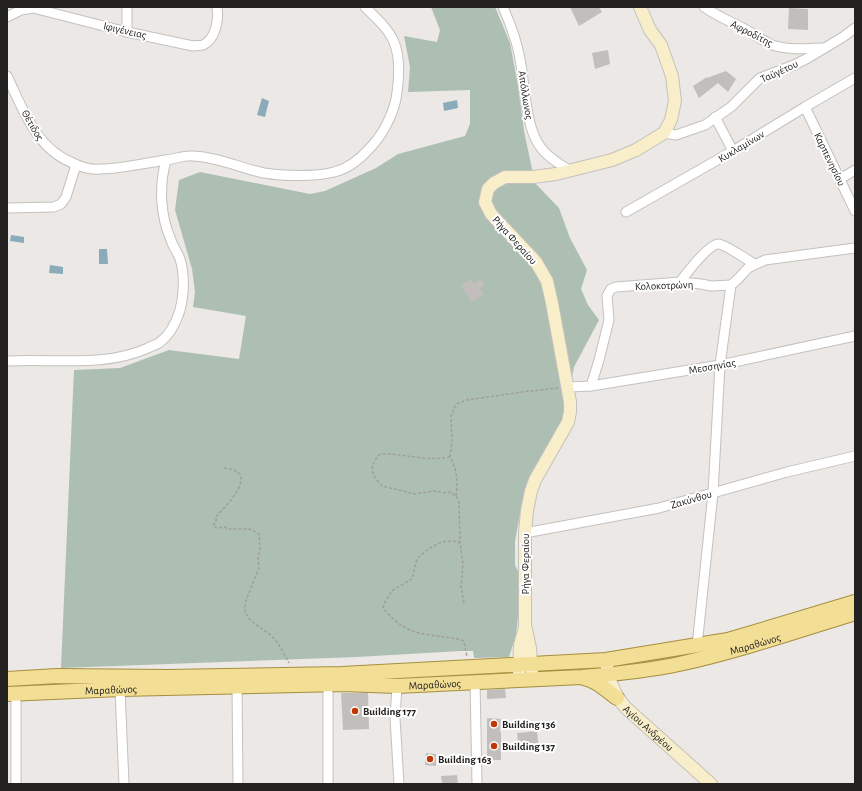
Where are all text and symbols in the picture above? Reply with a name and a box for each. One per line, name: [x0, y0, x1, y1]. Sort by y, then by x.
street label: Αφροδίτης: [729, 18, 775, 49]
street label: Ιφιγένειας: [102, 20, 148, 41]
street label: Ταϋγέτου: [759, 58, 800, 85]
street label: Απόλλωνος: [516, 70, 535, 120]
street label: Θέτιδος: [19, 108, 46, 143]
street label: Κυκλαμίνων: [716, 128, 767, 164]
street label: Καρπενησίου: [812, 131, 847, 188]
street label: Ρήγα Φεραίου: [490, 214, 539, 267]
street label: Κολοκοτρώνη: [635, 279, 693, 292]
street label: Μεσσηνίας: [688, 357, 737, 376]
street label: Ζακύνθου: [669, 488, 713, 511]
street label: Ρήγα Φεραίου: [520, 534, 531, 594]
street label: Μαραθώνος: [729, 632, 782, 657]
street label: Μαραθώνος: [408, 678, 461, 691]
street label: Μαραθώνος: [85, 684, 137, 697]
street label: Αγίου Ανδρέου: [621, 703, 675, 753]
marker: Building 177: [350, 706, 360, 716]
place label: Building 177: [363, 706, 416, 717]
marker: Building 136: [489, 719, 499, 729]
place label: Building 136: [502, 719, 556, 730]
marker: Building 137: [489, 741, 499, 751]
place label: Building 137: [502, 741, 555, 752]
marker: Building 163: [425, 754, 435, 764]
place label: Building 163: [438, 754, 492, 765]

